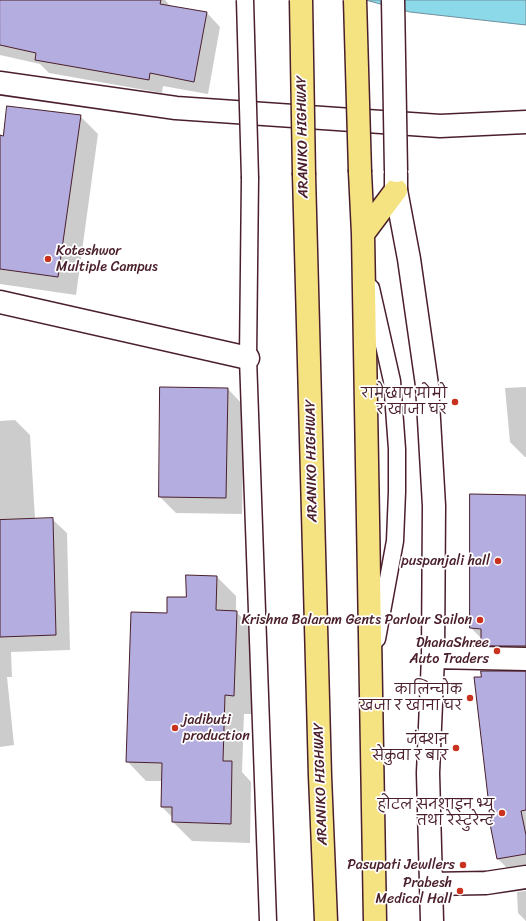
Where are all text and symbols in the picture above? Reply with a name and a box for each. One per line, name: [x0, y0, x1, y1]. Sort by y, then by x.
street label: ARANIKO HIGHWAY: [294, 76, 312, 198]
place label: Koteshwor Multiple Campus: [56, 243, 158, 276]
marker: Koteshwor Multiple Campus: [43, 254, 53, 264]
place label: रामेछाप मोमो र खाजा घर: [361, 386, 447, 418]
marker: रामेछाप मोमो र खाजा घर: [450, 397, 460, 407]
street label: ARANIKO HIGHWAY: [303, 400, 321, 522]
place label: puspanjali hall: [401, 553, 490, 569]
marker: puspanjali hall: [493, 556, 503, 566]
place label: Krishna Balaram Gents Parlour Sailon: [241, 612, 472, 628]
marker: Krishna Balaram Gents Parlour Sailon: [475, 615, 485, 625]
place label: DhanaShree Auto Traders: [409, 635, 489, 668]
marker: DhanaShree Auto Traders: [492, 646, 502, 656]
place label: कालिन्चोक खजा र खाना घर: [359, 682, 462, 714]
marker: कालिन्चोक खजा र खाना घर: [465, 693, 475, 703]
place label: jadibuti production: [183, 712, 250, 744]
street label: ARANIKO HIGHWAY: [310, 722, 332, 846]
marker: jadibuti production: [170, 723, 180, 733]
place label: जंक्शन सेकुवा र बार: [372, 732, 448, 764]
marker: जंक्शन सेकुवा र बार: [451, 743, 461, 753]
place label: होटल सनशाइन भ्यू तथा रेस्टुरेन्ट: [377, 797, 494, 830]
marker: होटल सनशाइन भ्यू तथा रेस्टुरेन्ट: [497, 808, 507, 818]
place label: Pasupati Jewllers: [347, 857, 455, 873]
marker: Pasupati Jewllers: [458, 860, 468, 870]
place label: Prabesh Medical Hall: [376, 875, 452, 908]
marker: Prabesh Medical Hall: [455, 886, 465, 896]

